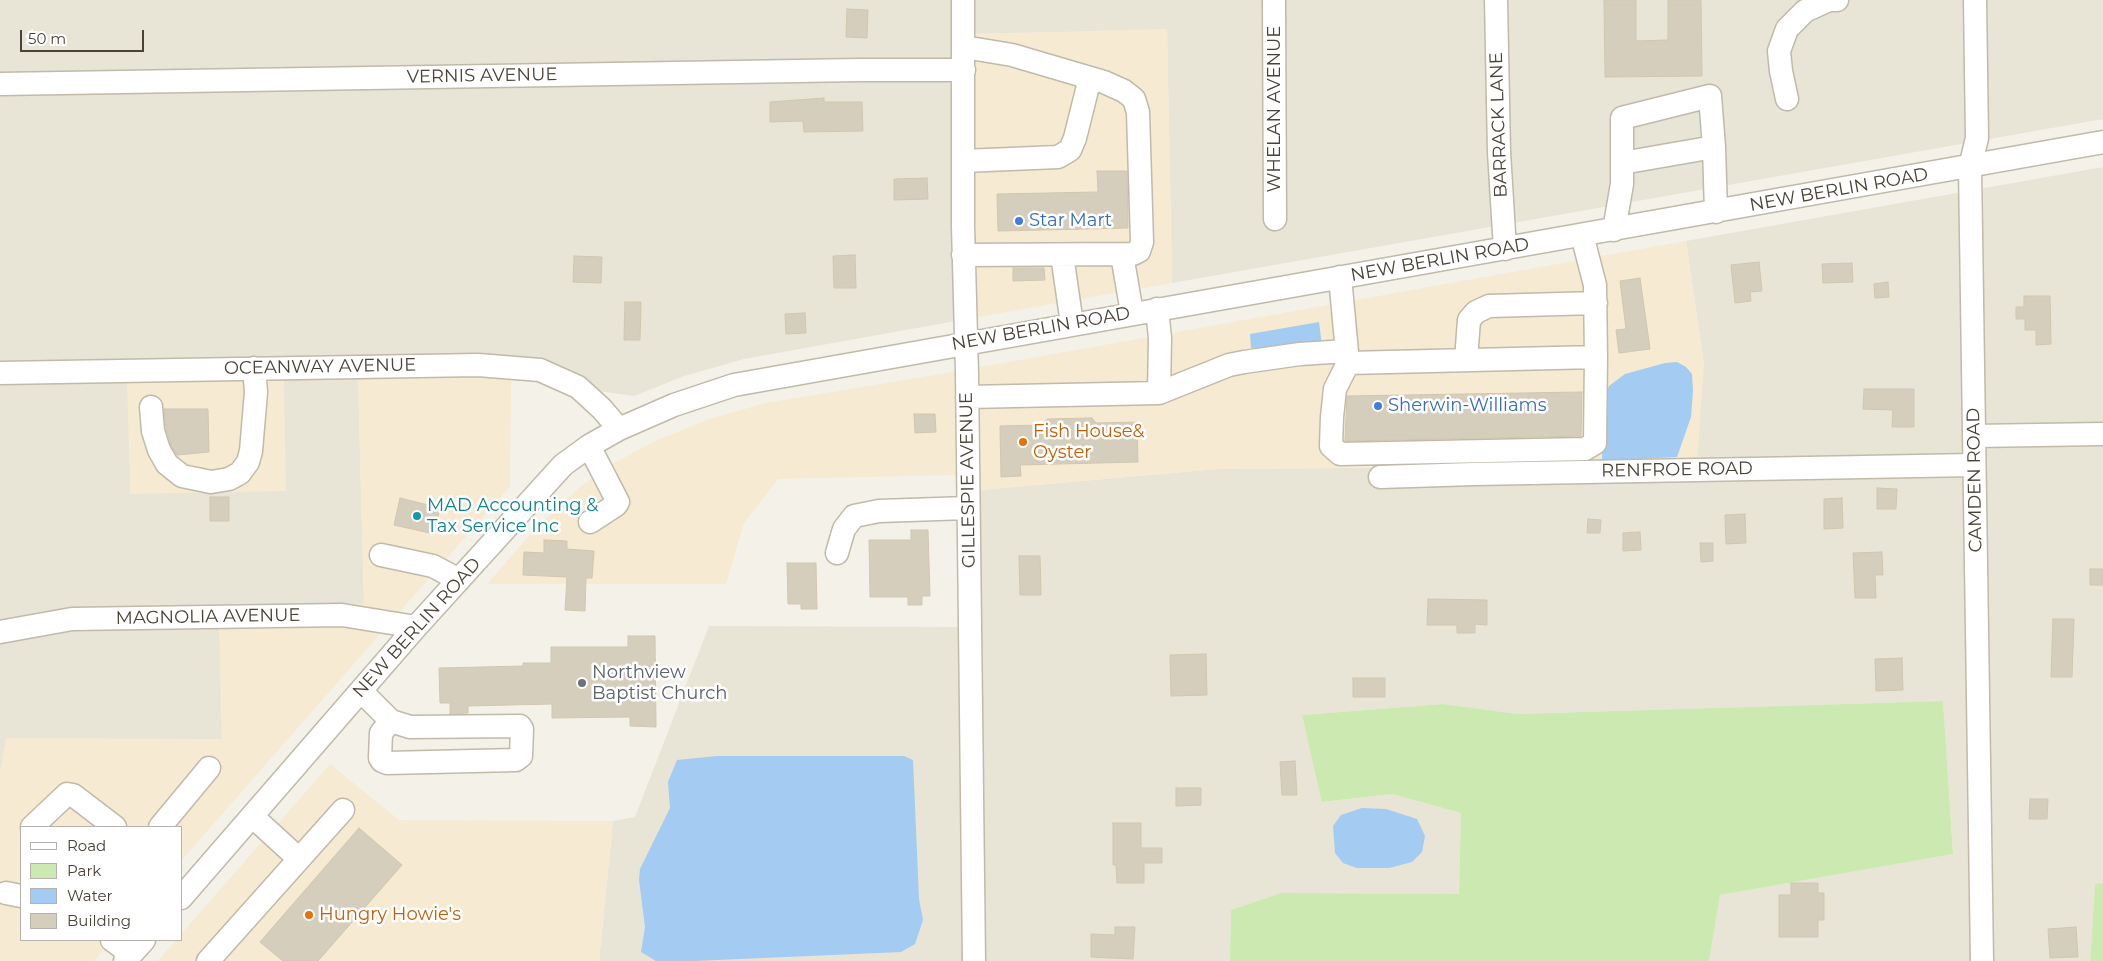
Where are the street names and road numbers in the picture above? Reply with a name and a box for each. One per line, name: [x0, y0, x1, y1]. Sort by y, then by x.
street label: WHELAN AVENUE: [1264, 26, 1286, 192]
street label: BARRACK LANE: [1486, 52, 1512, 198]
street label: VERNIS AVENUE: [406, 64, 558, 88]
street label: NEW BERLIN ROAD: [1748, 164, 1930, 216]
street label: NEW BERLIN ROAD: [1349, 234, 1531, 286]
street label: NEW BERLIN ROAD: [950, 303, 1132, 355]
street label: OCEANWAY AVENUE: [224, 355, 416, 379]
street label: GILLESPIE AVENUE: [956, 392, 980, 568]
street label: CAMDEN ROAD: [1963, 408, 1987, 552]
street label: RENFROE ROAD: [1601, 458, 1753, 482]
street label: NEW BERLIN ROAD: [348, 554, 486, 702]
street label: MAGNOLIA AVENUE: [115, 605, 301, 629]

